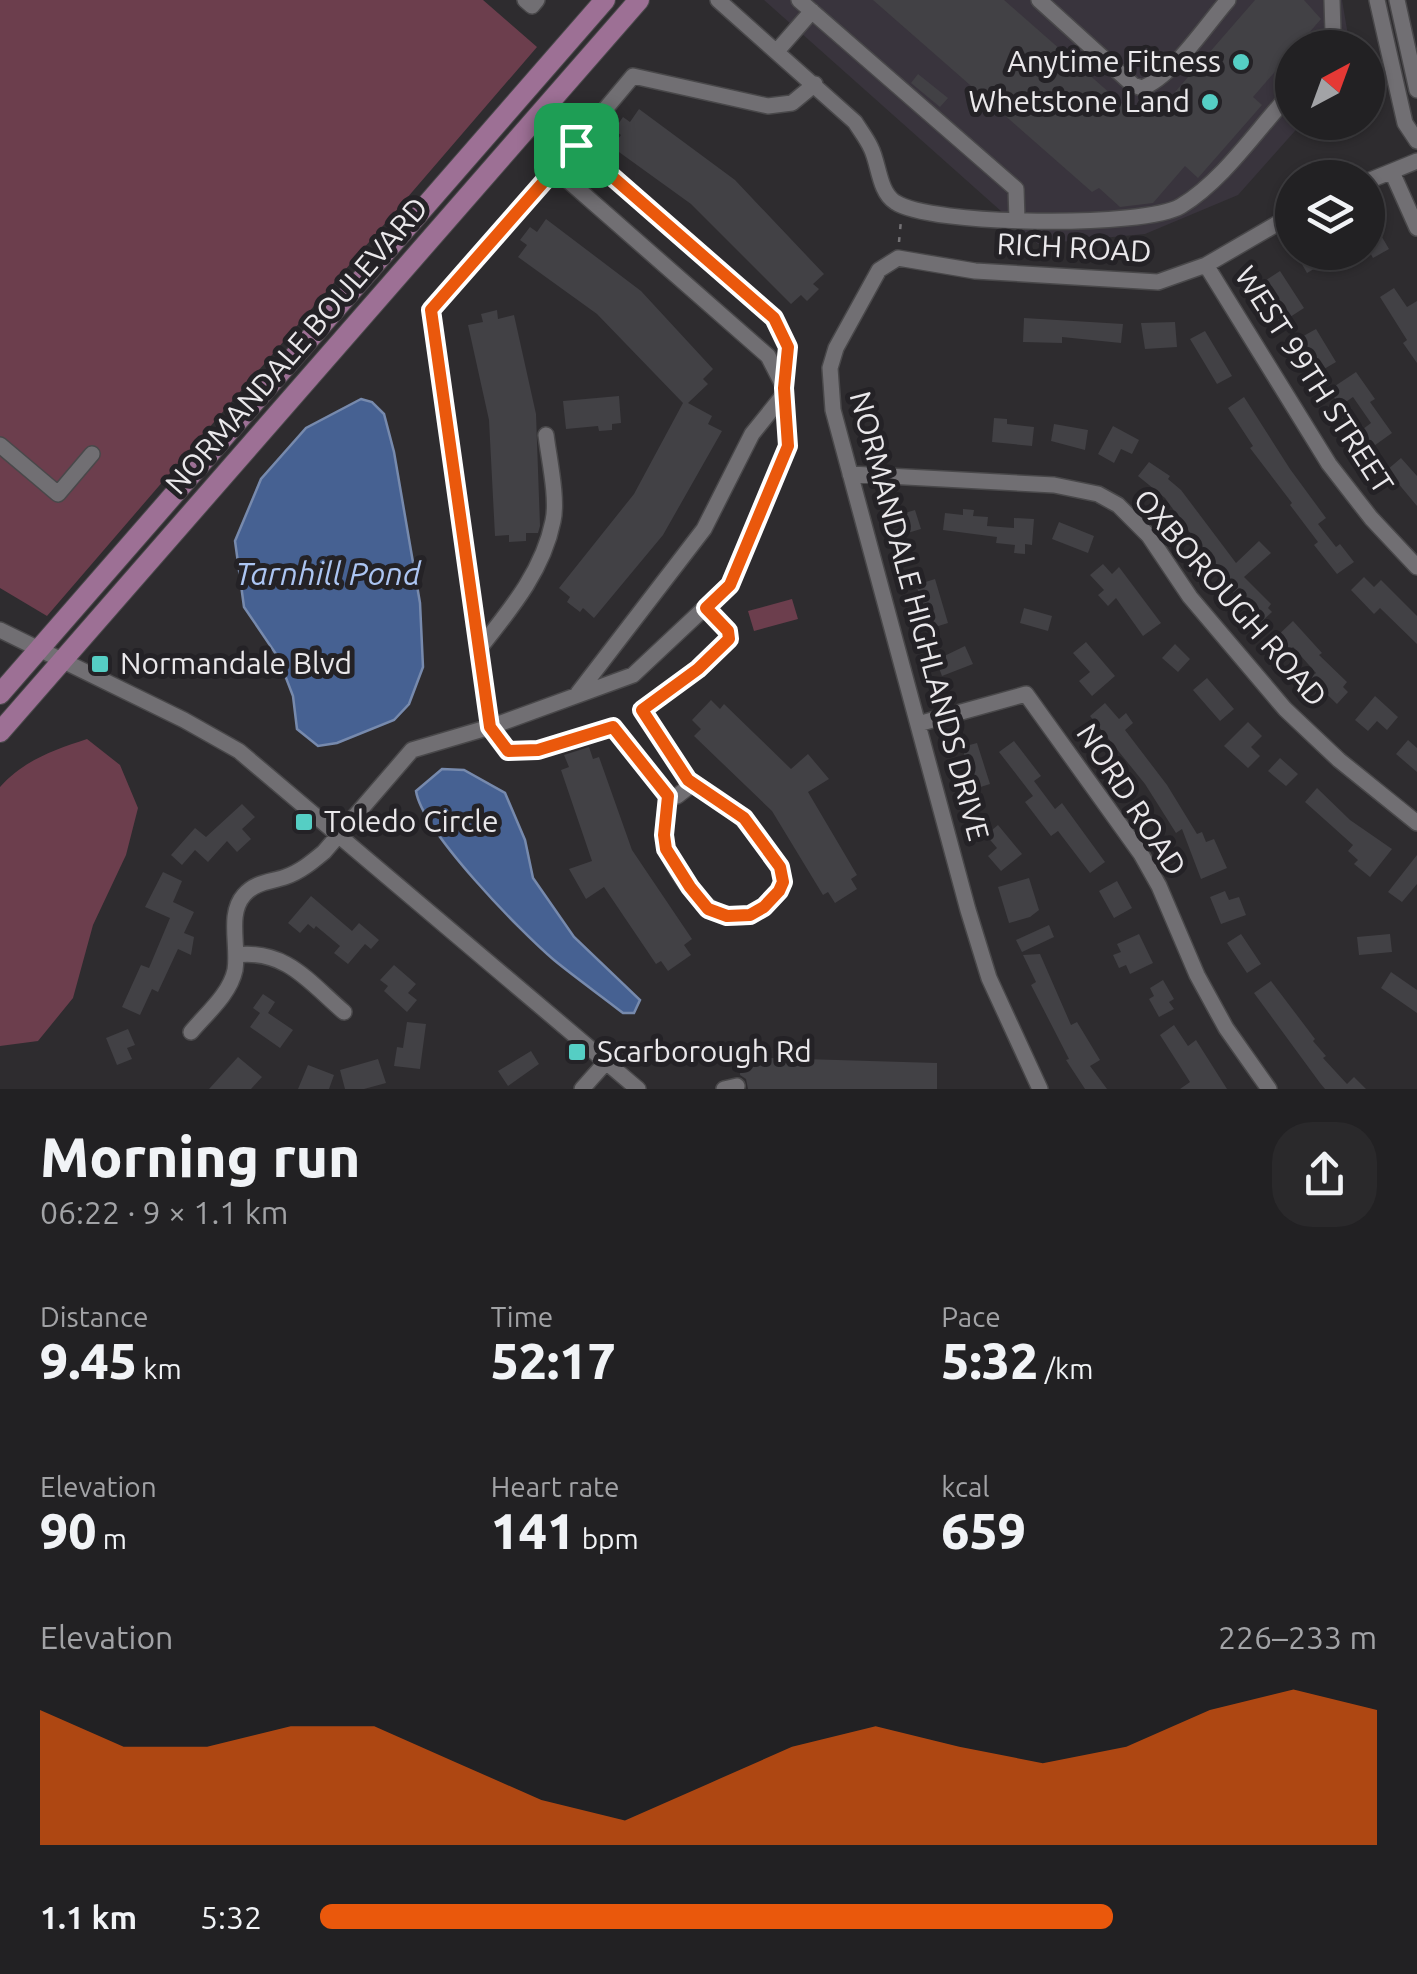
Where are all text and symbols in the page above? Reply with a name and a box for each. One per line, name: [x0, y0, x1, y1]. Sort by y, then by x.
north arrow: [1275, 30, 1385, 140]
map controls: [1275, 30, 1385, 270]
place label: Anytime Fitness: [1007, 44, 1221, 78]
marker: Anytime Fitness: [1230, 51, 1252, 73]
place label: Whetstone Land: [969, 84, 1190, 118]
marker: Whetstone Land: [1199, 91, 1221, 113]
pin: [534, 103, 619, 188]
icon: arrive: [549, 118, 604, 173]
button: layers: [1275, 160, 1385, 270]
street label: NORMANDALE BOULEVARD: [158, 190, 434, 500]
street label: RICH ROAD: [996, 226, 1152, 268]
street label: WEST 99TH STREET: [1229, 260, 1401, 499]
street label: NORMANDALE HIGHLANDS DRIVE: [844, 388, 996, 844]
street label: OXBOROUGH ROAD: [1127, 482, 1334, 713]
water label: Tarnhill Pond: [235, 555, 422, 591]
place label: Normandale Blvd: [120, 646, 352, 680]
marker: Normandale Blvd: [89, 653, 111, 675]
street label: NORD ROAD: [1070, 717, 1193, 882]
place label: Toledo Circle: [324, 804, 499, 838]
marker: Toledo Circle: [293, 811, 315, 833]
place label: Scarborough Rd: [597, 1034, 812, 1068]
marker: Scarborough Rd: [566, 1041, 588, 1063]
button: share: [1272, 1122, 1377, 1227]
text: Morning run: [40, 1126, 361, 1187]
text: 06:22 · 9 × 1.1 km: [40, 1194, 288, 1230]
text: Distance: [40, 1301, 148, 1332]
text: Time: [491, 1301, 553, 1332]
text: Pace: [941, 1301, 1001, 1332]
text: 9.45: [40, 1332, 137, 1388]
text: 52:17: [491, 1332, 616, 1388]
text: 5:32: [941, 1332, 1038, 1388]
text: km: [137, 1353, 182, 1384]
text: /km: [1038, 1353, 1093, 1384]
text: Elevation: [40, 1471, 157, 1502]
text: Heart rate: [491, 1471, 619, 1502]
text: kcal: [941, 1471, 990, 1502]
text: 90: [40, 1502, 96, 1558]
text: 141: [491, 1502, 575, 1558]
text: 659: [941, 1502, 1026, 1558]
text: m: [96, 1523, 127, 1554]
text: bpm: [575, 1523, 639, 1554]
text: Elevation: [40, 1619, 173, 1655]
text: 226–233 m: [1218, 1619, 1377, 1655]
text: 1.1 km: [40, 1899, 137, 1935]
text: 5:32: [200, 1899, 262, 1935]

